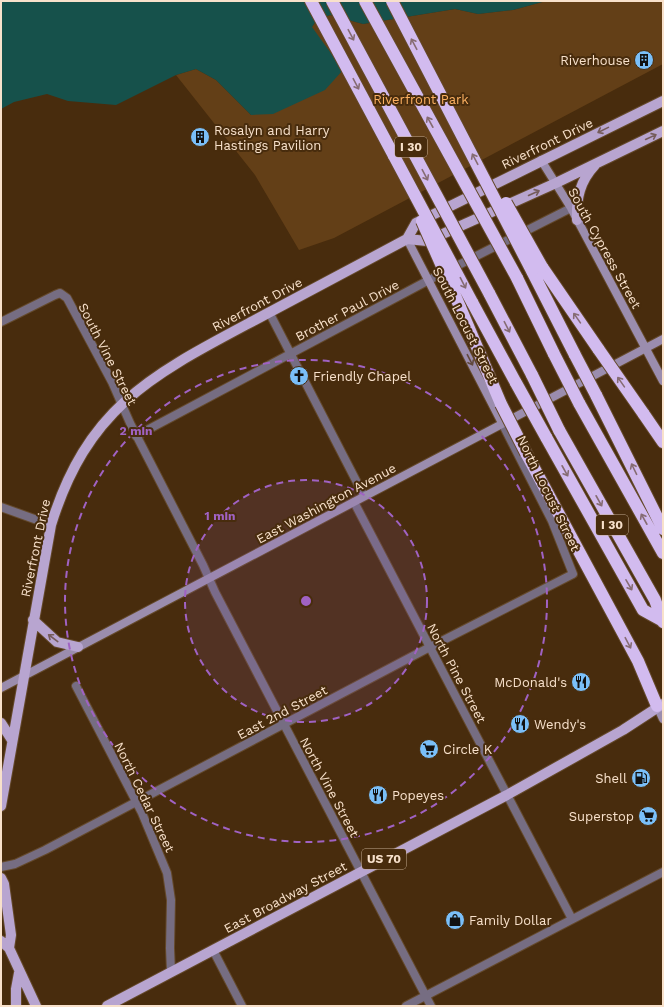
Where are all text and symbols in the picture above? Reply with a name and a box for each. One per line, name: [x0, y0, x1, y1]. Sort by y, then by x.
one-way arrow: [348, 29, 355, 41]
one-way arrow: [410, 38, 417, 50]
building icon: Riverhouse: [633, 49, 655, 71]
place label: Riverhouse: [560, 53, 630, 68]
one-way arrow: [353, 78, 360, 90]
park label: Riverfront Park: [373, 92, 469, 107]
street label: Riverfront Drive: [499, 115, 595, 172]
one-way arrow: [426, 116, 433, 128]
place label: Rosalyn and Harry Hastings Pavilion: [214, 123, 330, 153]
building icon: Rosalyn and Harry Hastings Pavilion: [189, 126, 211, 148]
one-way arrow: [597, 127, 609, 134]
one-way arrow: [645, 133, 657, 140]
road number: I 30: [395, 137, 427, 157]
one-way arrow: [470, 153, 478, 165]
one-way arrow: [422, 168, 430, 180]
street label: South Cypress Street: [565, 185, 644, 312]
one-way arrow: [527, 189, 539, 196]
street label: South Locust Street: [430, 265, 502, 386]
street label: Riverfront Drive: [210, 274, 305, 334]
street label: Brother Paul Drive: [293, 277, 402, 344]
one-way arrow: [459, 277, 467, 289]
street label: South Vine Street: [75, 301, 140, 408]
one-way arrow: [573, 313, 581, 324]
one-way arrow: [503, 321, 511, 333]
one-way arrow: [467, 354, 475, 366]
church icon: Friendly Chapel: [288, 365, 310, 387]
place label: Friendly Chapel: [313, 369, 411, 384]
one-way arrow: [617, 377, 625, 388]
text: 2 min: [120, 424, 152, 438]
street label: North Locust Street: [514, 433, 583, 554]
street label: East Washington Avenue: [254, 460, 399, 547]
one-way arrow: [630, 463, 637, 475]
one-way arrow: [561, 465, 569, 477]
one-way arrow: [596, 495, 603, 507]
street label: Riverfront Drive: [18, 498, 53, 598]
text: 1 min: [205, 509, 235, 523]
one-way arrow: [640, 513, 647, 525]
road number: I 30: [596, 515, 628, 535]
one-way arrow: [625, 579, 633, 591]
centre of rings: [299, 594, 313, 608]
street label: North Pine Street: [424, 621, 489, 726]
one-way arrow: [47, 634, 58, 642]
one-way arrow: [625, 636, 632, 648]
restaurant icon: McDonald's: [570, 671, 592, 693]
place label: McDonald's: [494, 675, 567, 690]
street label: East 2nd Street: [235, 682, 330, 742]
restaurant icon: Wendy's: [509, 713, 531, 735]
place label: Wendy's: [534, 717, 586, 732]
street label: North Vine Street: [297, 735, 362, 840]
supermarket icon: Circle K: [418, 738, 440, 760]
street label: North Cedar Street: [111, 740, 178, 855]
place label: Circle K: [443, 742, 493, 757]
fuel station icon: Shell: [630, 767, 652, 789]
place label: Shell: [595, 771, 627, 786]
restaurant icon: Popeyes: [367, 784, 389, 806]
place label: Popeyes: [392, 788, 444, 803]
supermarket icon: Superstop: [637, 805, 659, 827]
place label: Superstop: [569, 809, 634, 824]
road number: US 70: [362, 849, 406, 869]
street label: East Broadway Street: [221, 858, 350, 936]
shop icon: Family Dollar: [444, 909, 466, 931]
place label: Family Dollar: [469, 913, 552, 928]

